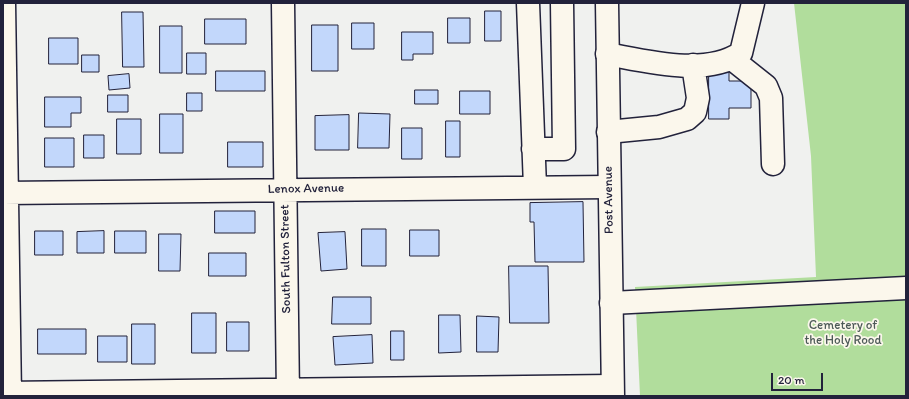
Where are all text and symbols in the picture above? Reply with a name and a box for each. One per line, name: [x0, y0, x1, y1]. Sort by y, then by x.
street label: Post Avenue: [601, 166, 617, 234]
street label: Lenox Avenue: [268, 181, 344, 197]
street label: South Fulton Street: [277, 204, 295, 314]
park label: Cemetery of the Holy Rood: [804, 318, 882, 349]
scale bar: [773, 365, 825, 391]
text: 20 m: [778, 373, 805, 387]

